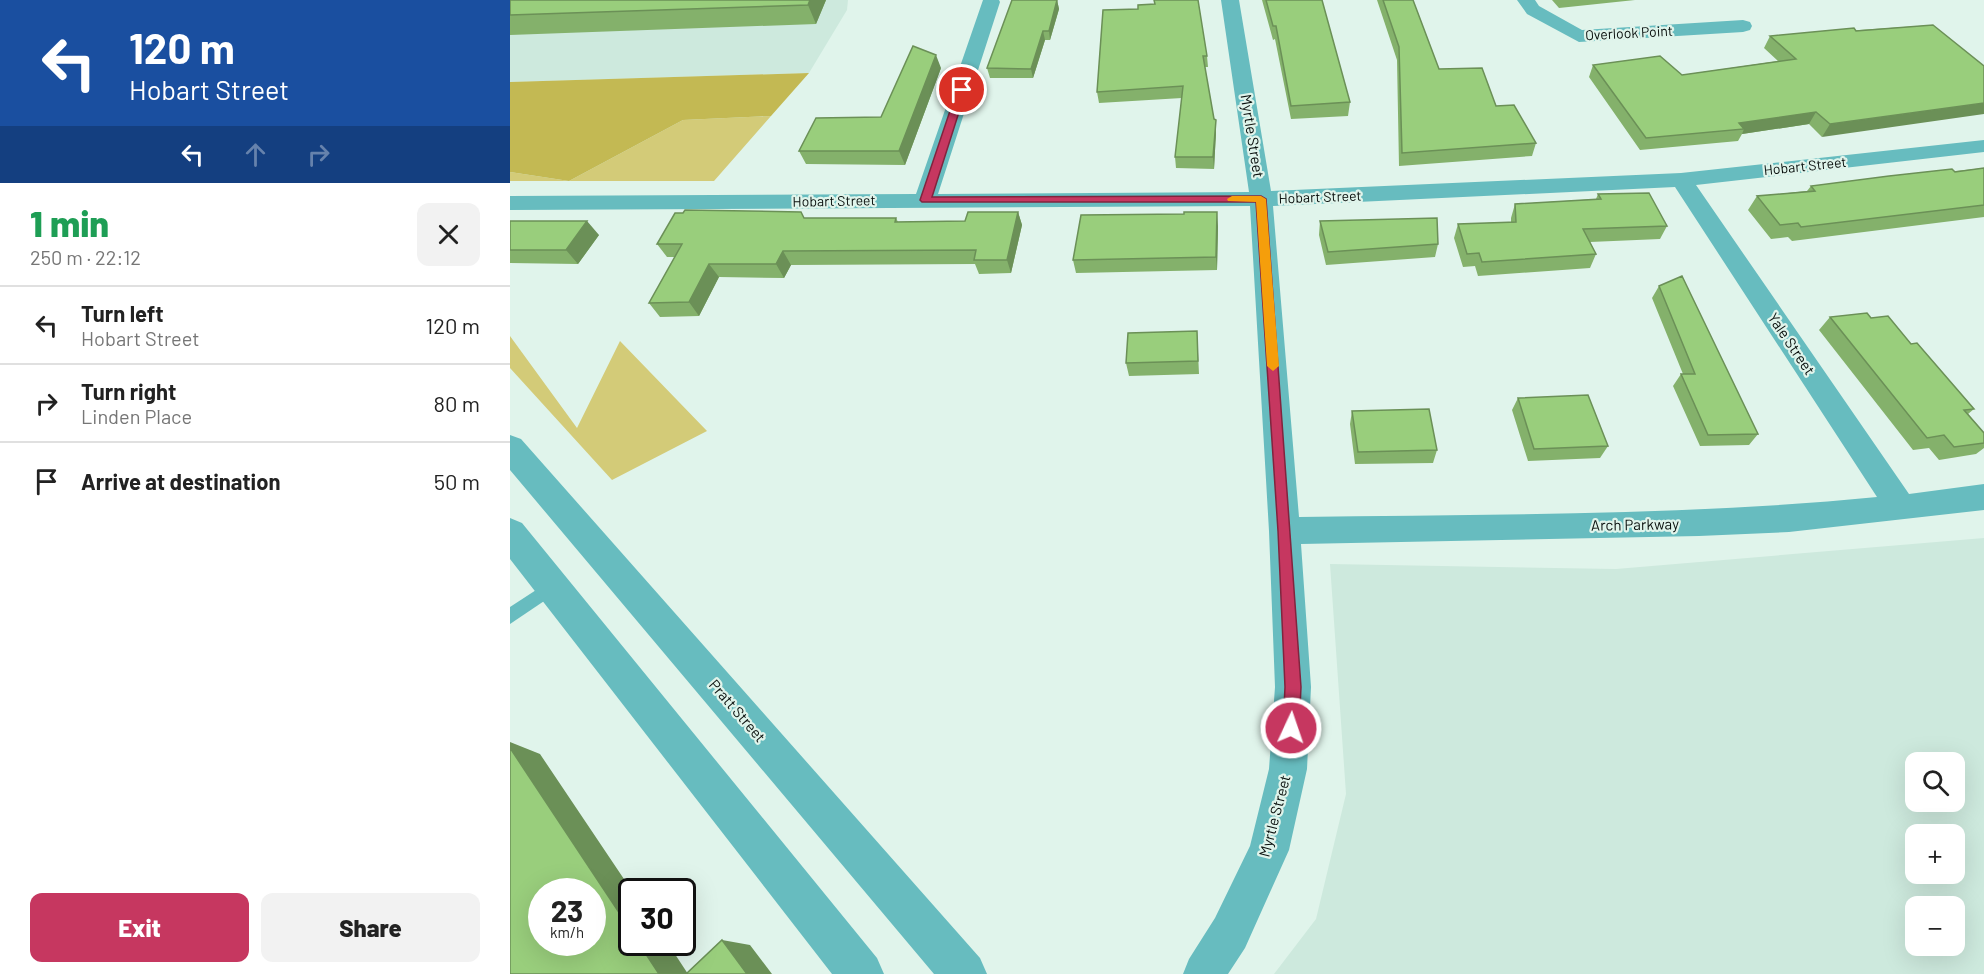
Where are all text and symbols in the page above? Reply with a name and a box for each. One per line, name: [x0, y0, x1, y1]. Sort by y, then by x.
text: 120 m: [129, 22, 235, 72]
street label: Overlook Point: [1585, 22, 1673, 43]
icon: left: [30, 24, 108, 102]
pin: [936, 64, 987, 115]
text: Hobart Street: [129, 73, 289, 105]
icon: arrive: [945, 73, 978, 106]
street label: Myrtle Street: [1238, 93, 1268, 179]
icon: left: [176, 138, 209, 171]
icon: ahead: [239, 138, 272, 171]
icon: right: [302, 138, 335, 171]
street label: Hobart Street: [1763, 153, 1847, 178]
street label: Hobart Street: [1278, 187, 1362, 206]
street label: Hobart Street: [792, 191, 876, 210]
text: 1 min: [30, 201, 109, 244]
button: close: [417, 203, 480, 266]
text: 250 m · 22:12: [30, 245, 141, 269]
text: Turn left: [81, 300, 164, 326]
icon: left: [30, 309, 63, 342]
street label: Yale Street: [1765, 309, 1819, 378]
text: 120 m: [425, 312, 480, 338]
text: Hobart Street: [81, 326, 200, 350]
text: Turn right: [81, 378, 176, 404]
icon: right: [30, 387, 63, 420]
text: 80 m: [434, 390, 480, 416]
text: Linden Place: [81, 404, 192, 428]
icon: arrive: [30, 465, 63, 498]
text: Arrive at destination: [81, 468, 280, 494]
text: 50 m: [434, 468, 480, 494]
street label: Arch Parkway: [1591, 514, 1679, 534]
street label: Pratt Street: [706, 675, 770, 745]
position arrow: [1259, 696, 1323, 760]
map controls: [1905, 752, 1965, 956]
button: search: [1905, 752, 1965, 812]
street label: Myrtle Street: [1254, 773, 1294, 859]
button: +: [1905, 824, 1965, 884]
speed limit sign: 30: [618, 878, 696, 956]
text: 23: [551, 892, 583, 928]
button: Exit: [30, 893, 249, 962]
button: Share: [261, 893, 480, 962]
button: −: [1905, 896, 1965, 956]
text: km/h: [550, 923, 584, 941]

